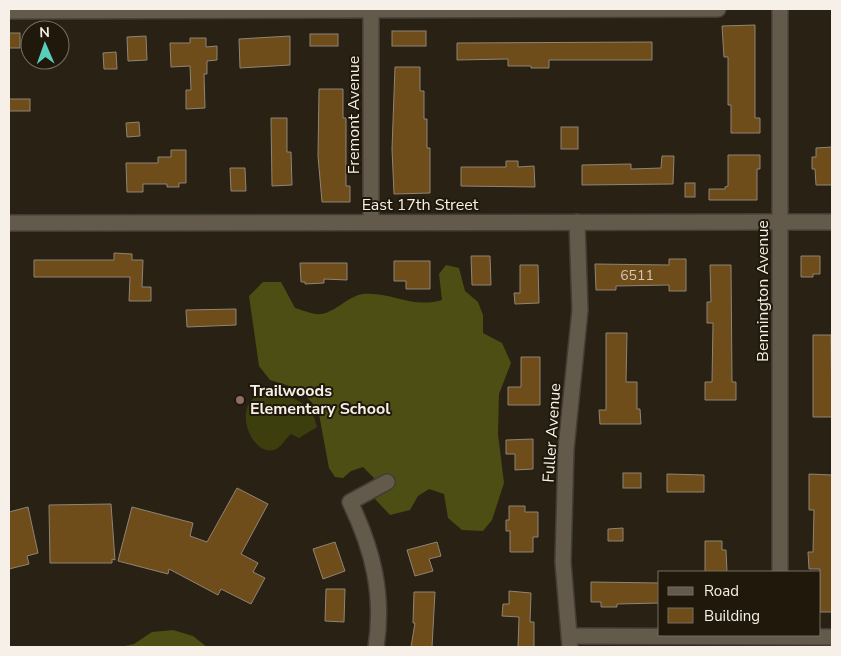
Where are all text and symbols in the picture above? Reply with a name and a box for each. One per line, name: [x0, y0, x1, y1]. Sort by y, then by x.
north arrow: [20, 20, 70, 70]
text: N: [39, 23, 50, 42]
street label: Fremont Avenue: [343, 56, 365, 174]
street label: East 17th Street: [362, 194, 479, 216]
street label: Bennington Avenue: [752, 220, 774, 362]
house number: 6511: [620, 266, 654, 285]
place label: Trailwoods Elementary School: [250, 380, 390, 420]
street label: Fuller Avenue: [538, 382, 566, 484]
marker: Trailwoods Elementary School: [234, 394, 246, 406]
legend: [658, 571, 821, 636]
text: Road: [704, 581, 739, 601]
text: Building: [704, 606, 760, 626]

